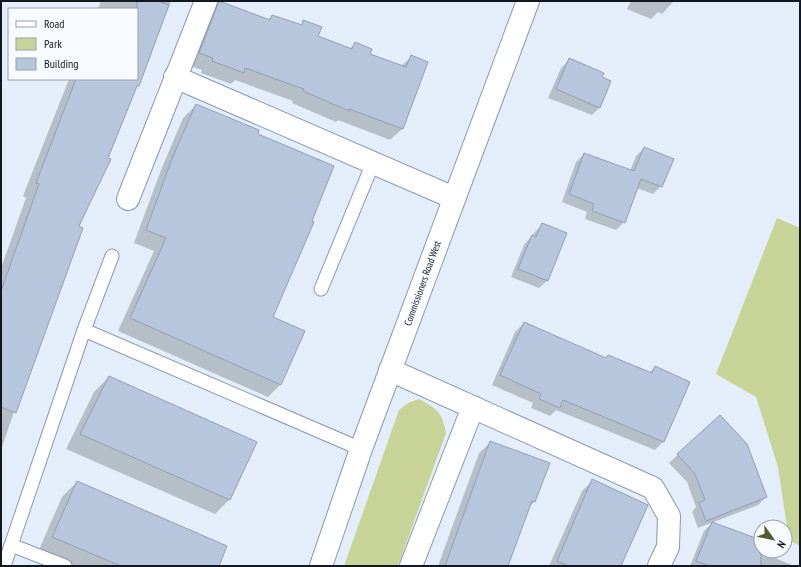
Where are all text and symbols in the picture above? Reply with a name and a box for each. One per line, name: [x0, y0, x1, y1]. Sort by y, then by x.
legend: [8, 8, 138, 80]
text: Road: [44, 16, 64, 31]
text: Park: [44, 36, 62, 51]
text: Building: [44, 56, 79, 71]
street label: Commissioners Road West: [401, 239, 444, 327]
north arrow: [753, 519, 793, 559]
text: N: [774, 538, 789, 551]

